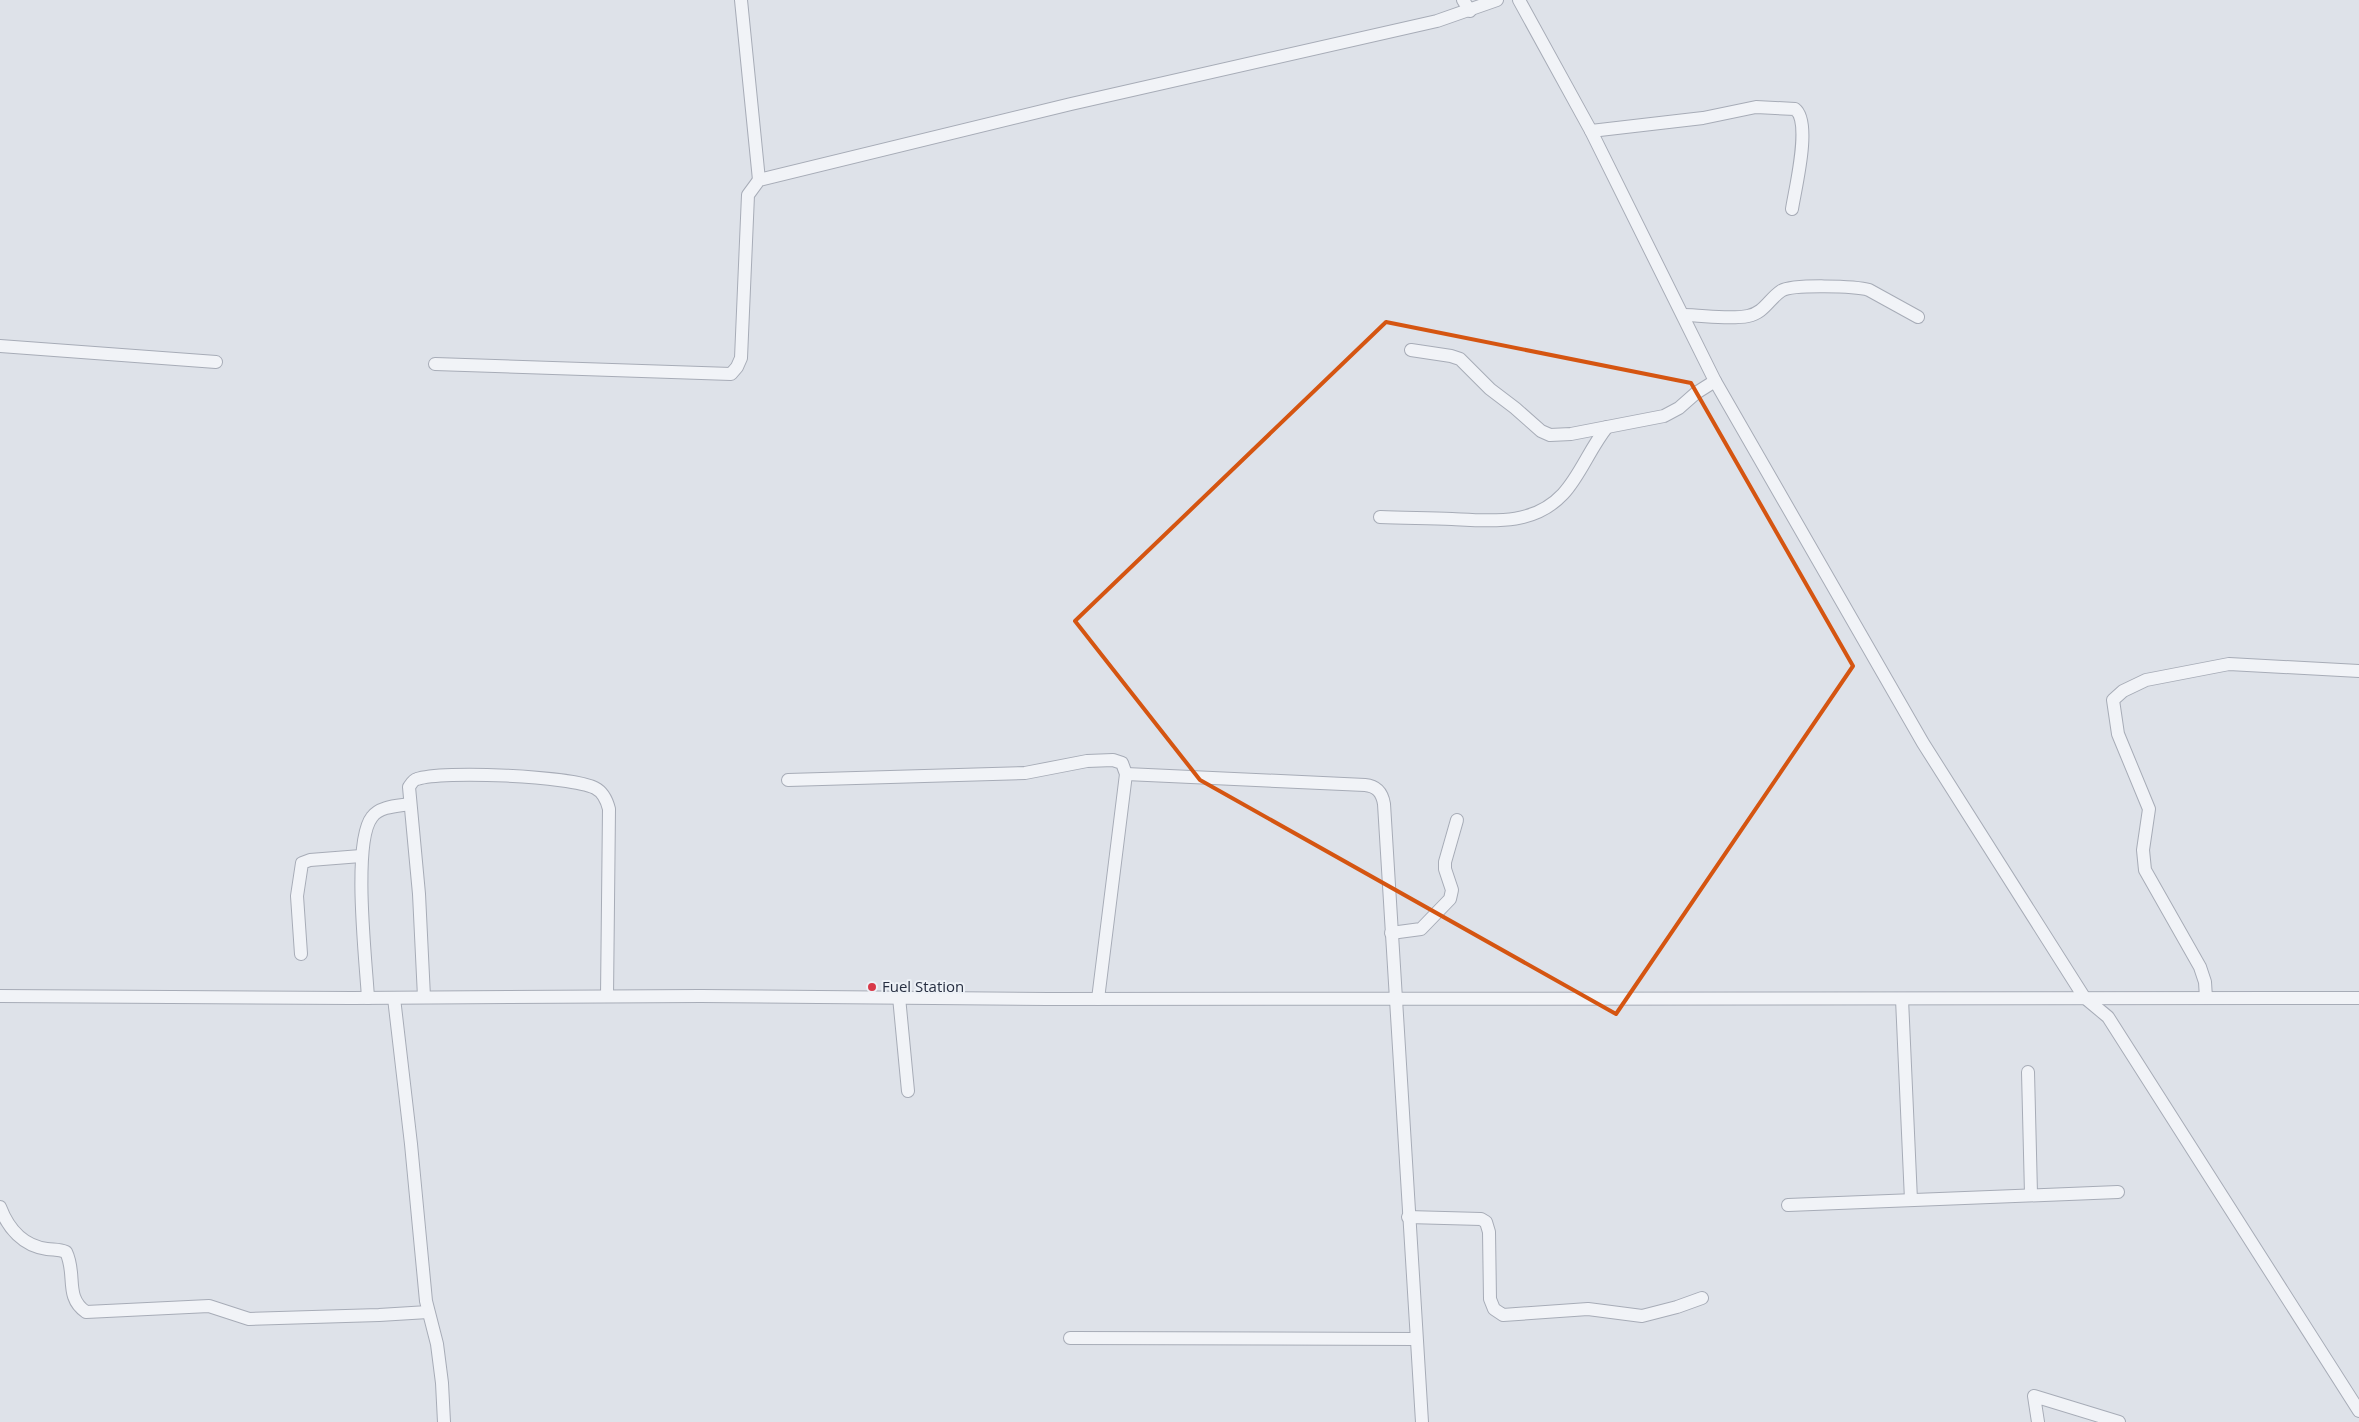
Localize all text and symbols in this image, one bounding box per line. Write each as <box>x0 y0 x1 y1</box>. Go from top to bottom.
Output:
place label: Fuel Station <box>882 976 964 996</box>
marker: Fuel Station <box>866 981 878 993</box>

